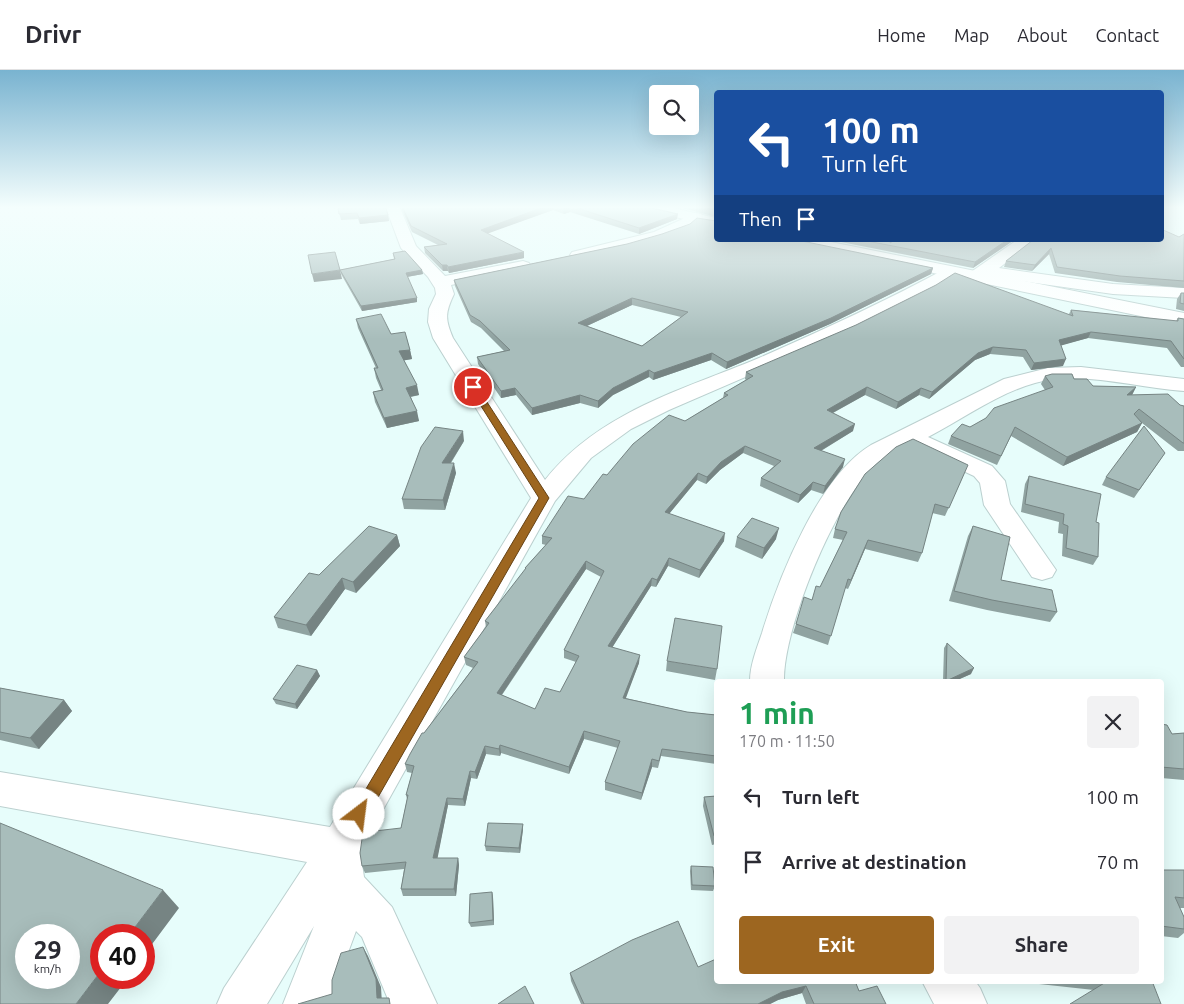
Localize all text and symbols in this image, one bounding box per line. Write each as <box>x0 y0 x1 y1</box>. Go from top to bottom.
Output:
text: Drivr <box>25 21 81 48</box>
text: Home <box>877 25 926 45</box>
text: Map <box>954 25 989 45</box>
text: About <box>1017 25 1067 45</box>
text: Contact <box>1095 25 1159 45</box>
map controls <box>649 85 699 135</box>
button: search <box>649 85 699 135</box>
icon: left <box>739 110 804 175</box>
text: 100 m <box>822 110 920 150</box>
text: Turn left <box>822 151 907 176</box>
icon: arrive <box>792 205 820 233</box>
text: Then <box>739 208 782 230</box>
pin <box>452 366 494 408</box>
icon: arrive <box>459 373 487 401</box>
text: 1 min <box>739 696 815 730</box>
button: close <box>1087 696 1139 748</box>
text: 170 m · 11:50 <box>739 732 835 750</box>
icon: left <box>739 783 767 811</box>
text: Turn left <box>782 786 860 808</box>
text: 100 m <box>1086 786 1139 808</box>
position arrow <box>332 787 384 839</box>
icon: arrive <box>739 848 767 876</box>
text: Arrive at destination <box>782 851 967 873</box>
text: 70 m <box>1097 851 1139 873</box>
button: Exit <box>739 916 934 974</box>
button: Share <box>944 916 1139 974</box>
speed limit sign: 40 <box>90 924 155 989</box>
text: 29 <box>33 936 62 964</box>
text: km/h <box>34 962 61 975</box>

